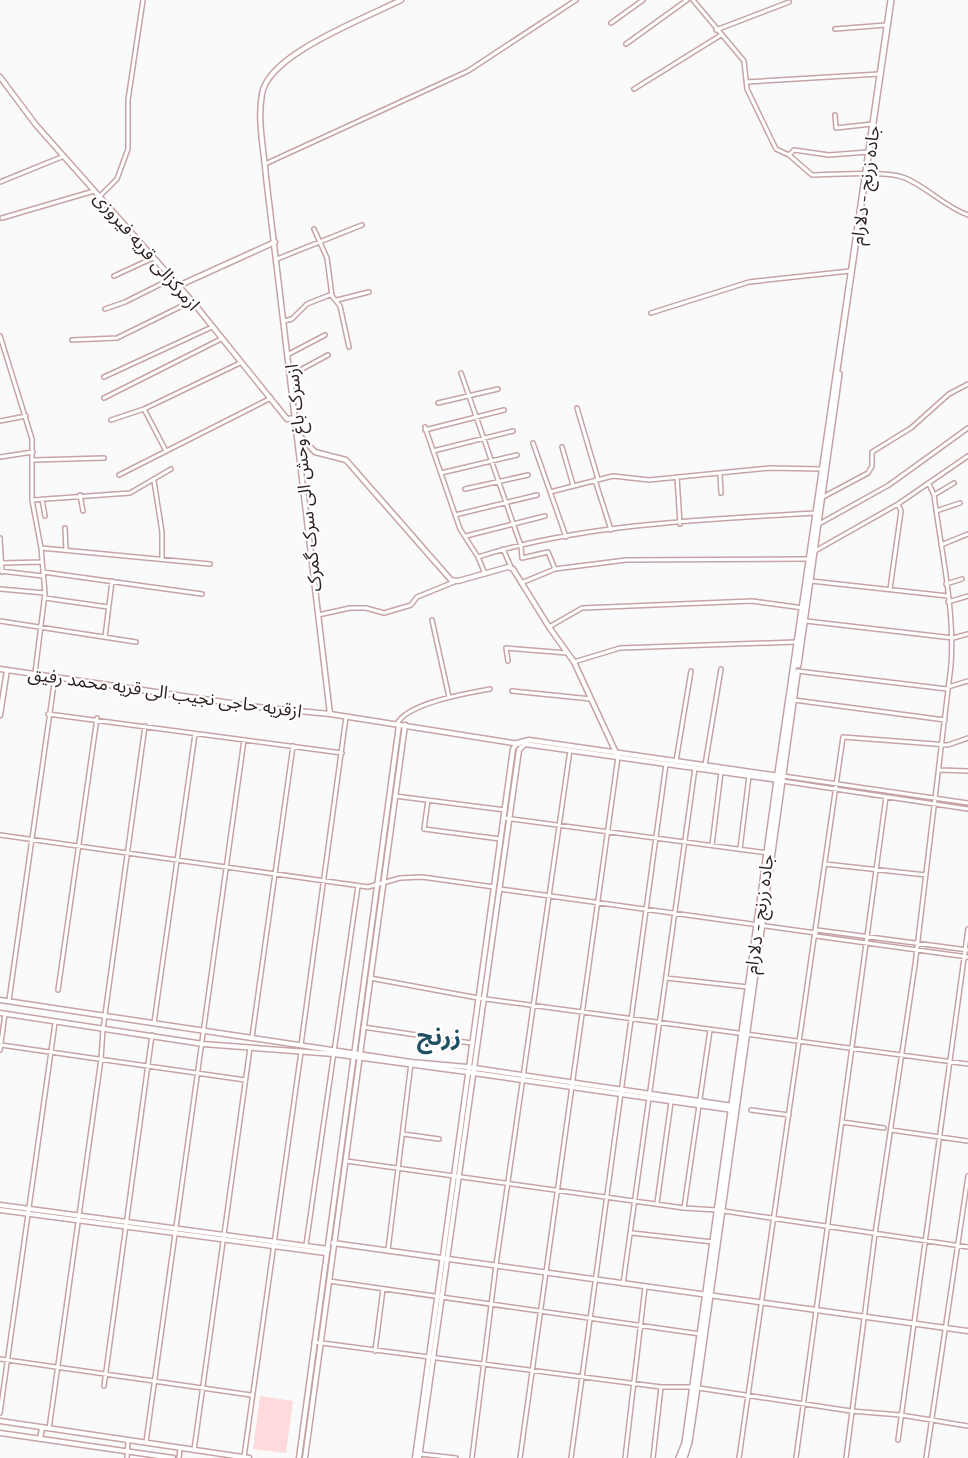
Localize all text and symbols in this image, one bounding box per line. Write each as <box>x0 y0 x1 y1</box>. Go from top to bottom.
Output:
street label: جاده زرنج - دلارام <box>846 124 888 247</box>
street label: ازمرکزالی قریه فیروزی <box>89 187 204 315</box>
street label: ازسرک باغ وحش الی سرک گمرک <box>281 363 329 593</box>
street label: ازقریه حاجی نجیب الی قریه محمد رفیق <box>27 662 303 723</box>
street label: جاده زرنج - دلارام <box>740 853 782 976</box>
district label: زرنج <box>417 1022 461 1055</box>

